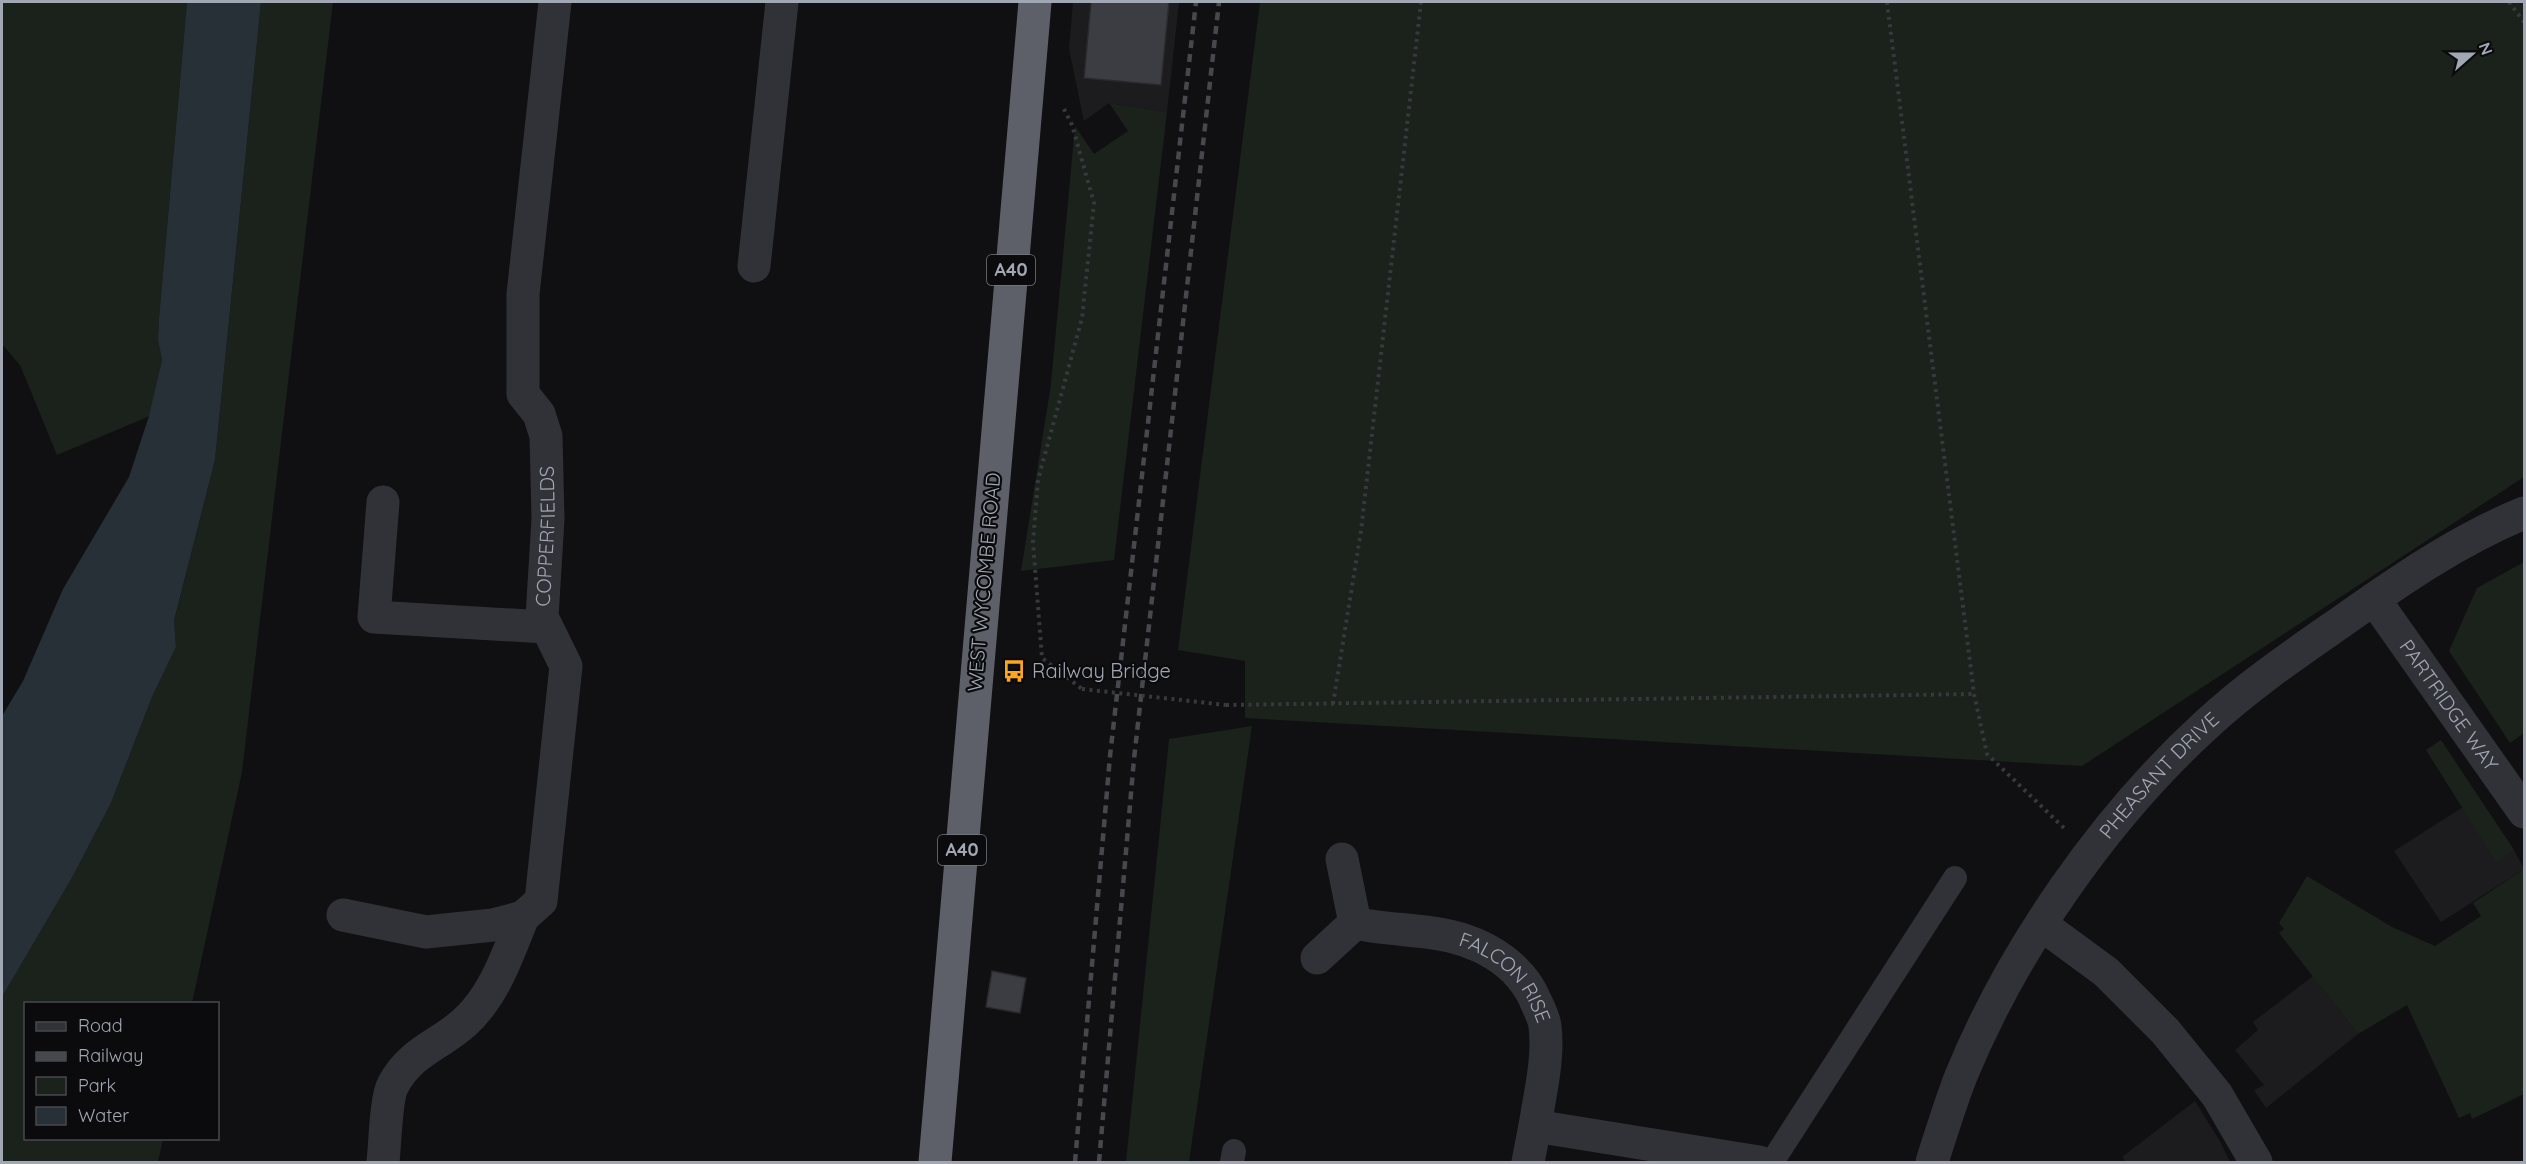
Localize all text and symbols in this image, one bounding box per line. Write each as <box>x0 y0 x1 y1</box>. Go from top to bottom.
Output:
north arrow <box>2442 24 2502 84</box>
text: N <box>2475 40 2497 58</box>
road number: A40 <box>987 255 1035 285</box>
street label: COPPERFIELDS <box>530 466 560 607</box>
street label: WEST WYCOMBE ROAD <box>961 471 1006 693</box>
street label: PARTRIDGE WAY <box>2394 634 2504 776</box>
bus stop icon: Railway Bridge <box>1001 658 1027 684</box>
place label: Railway Bridge <box>1032 658 1171 683</box>
street label: PHEASANT DRIVE <box>2093 706 2224 843</box>
road number: A40 <box>938 835 986 865</box>
street label: FALCON RISE <box>1456 926 1557 1026</box>
legend <box>24 1002 219 1140</box>
text: Road <box>78 1014 123 1037</box>
text: Railway <box>78 1044 144 1067</box>
text: Park <box>78 1074 116 1097</box>
text: Water <box>78 1104 129 1127</box>

